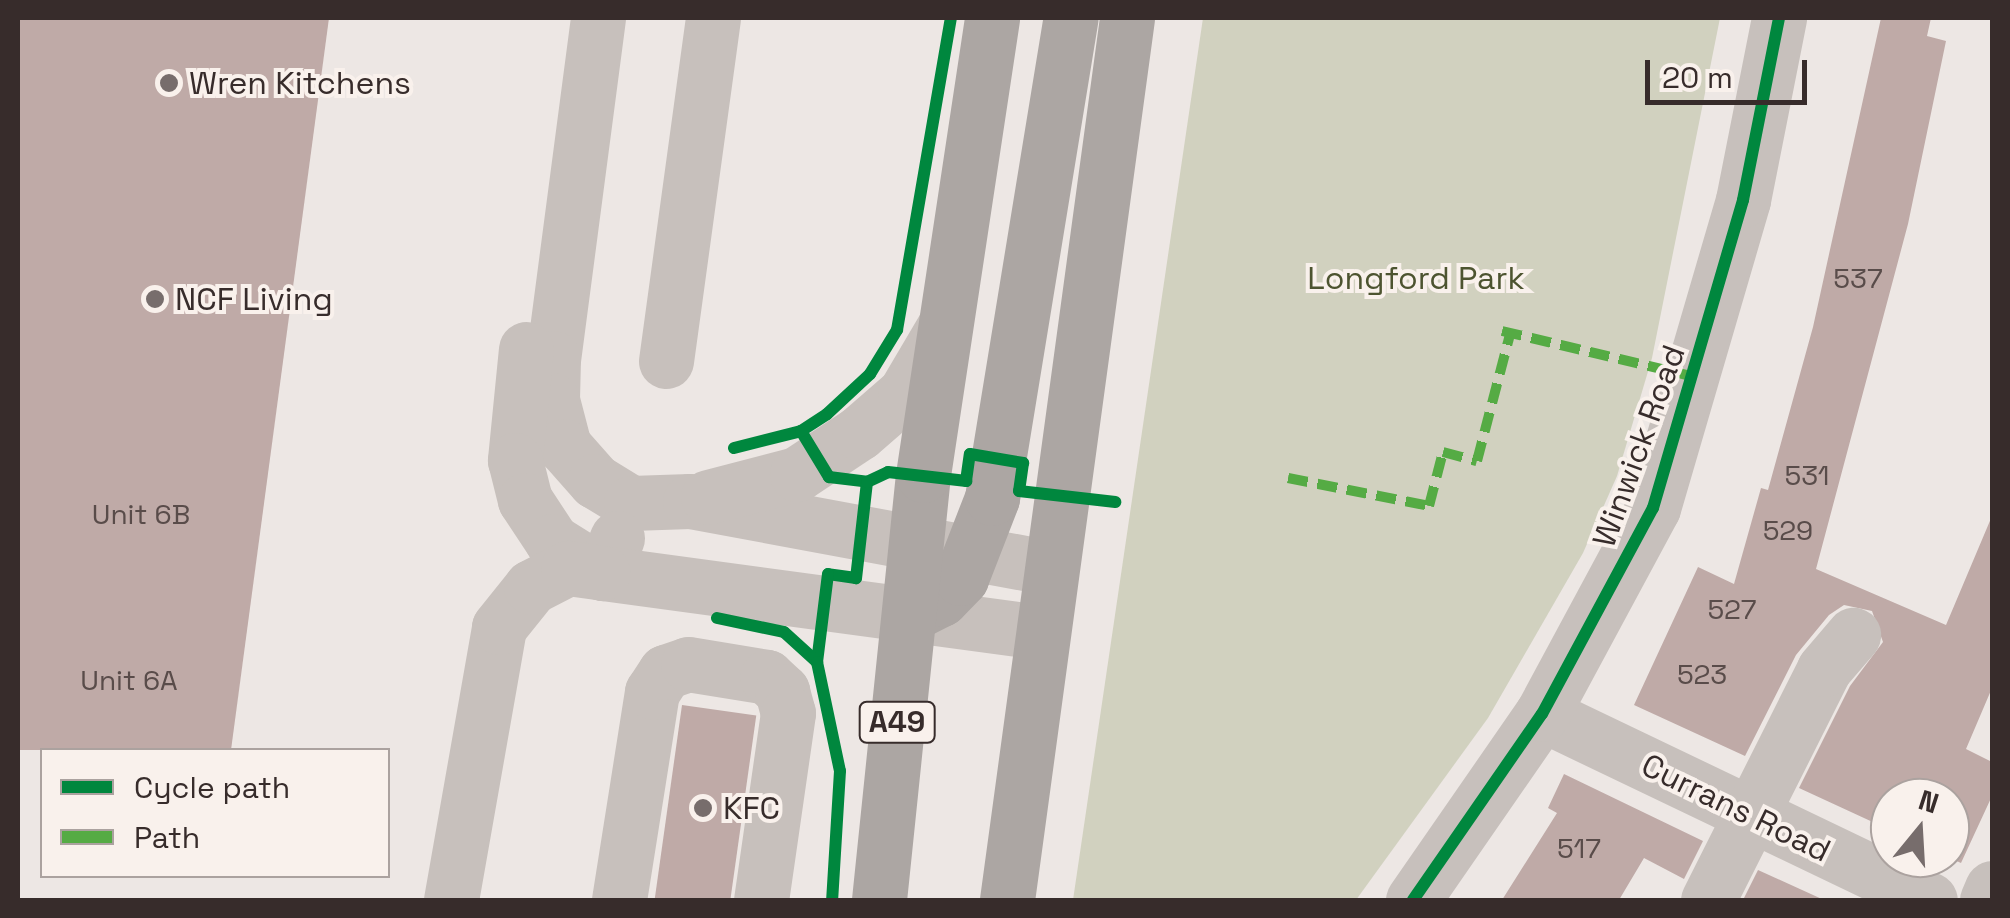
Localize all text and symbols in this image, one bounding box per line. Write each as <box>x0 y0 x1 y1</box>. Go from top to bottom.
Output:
scale bar <box>1650 40 1812 102</box>
text: 20 m <box>1662 58 1733 97</box>
place label: Wren Kitchens <box>189 64 411 102</box>
marker: Wren Kitchens <box>158 72 180 94</box>
park label: Longford Park <box>1307 259 1525 297</box>
house number: 537 <box>1833 261 1883 295</box>
place label: NCF Living <box>175 280 333 318</box>
marker: NCF Living <box>144 288 166 310</box>
street label: Winwick Road <box>1585 340 1693 552</box>
house number: 531 <box>1785 458 1829 492</box>
house number: Unit 6B <box>92 497 190 531</box>
house number: 529 <box>1763 513 1813 547</box>
house number: 527 <box>1707 592 1757 626</box>
house number: 523 <box>1677 657 1727 691</box>
house number: Unit 6A <box>80 663 178 697</box>
road number: A49 <box>857 697 937 747</box>
street label: Currans Road <box>1635 746 1837 870</box>
legend <box>40 748 390 878</box>
text: Cycle path <box>134 768 290 807</box>
north arrow <box>1870 778 1970 878</box>
text: N <box>1914 781 1943 821</box>
place label: KFC <box>723 789 780 827</box>
marker: KFC <box>692 797 714 819</box>
text: Path <box>134 818 200 857</box>
house number: 517 <box>1557 831 1601 865</box>

